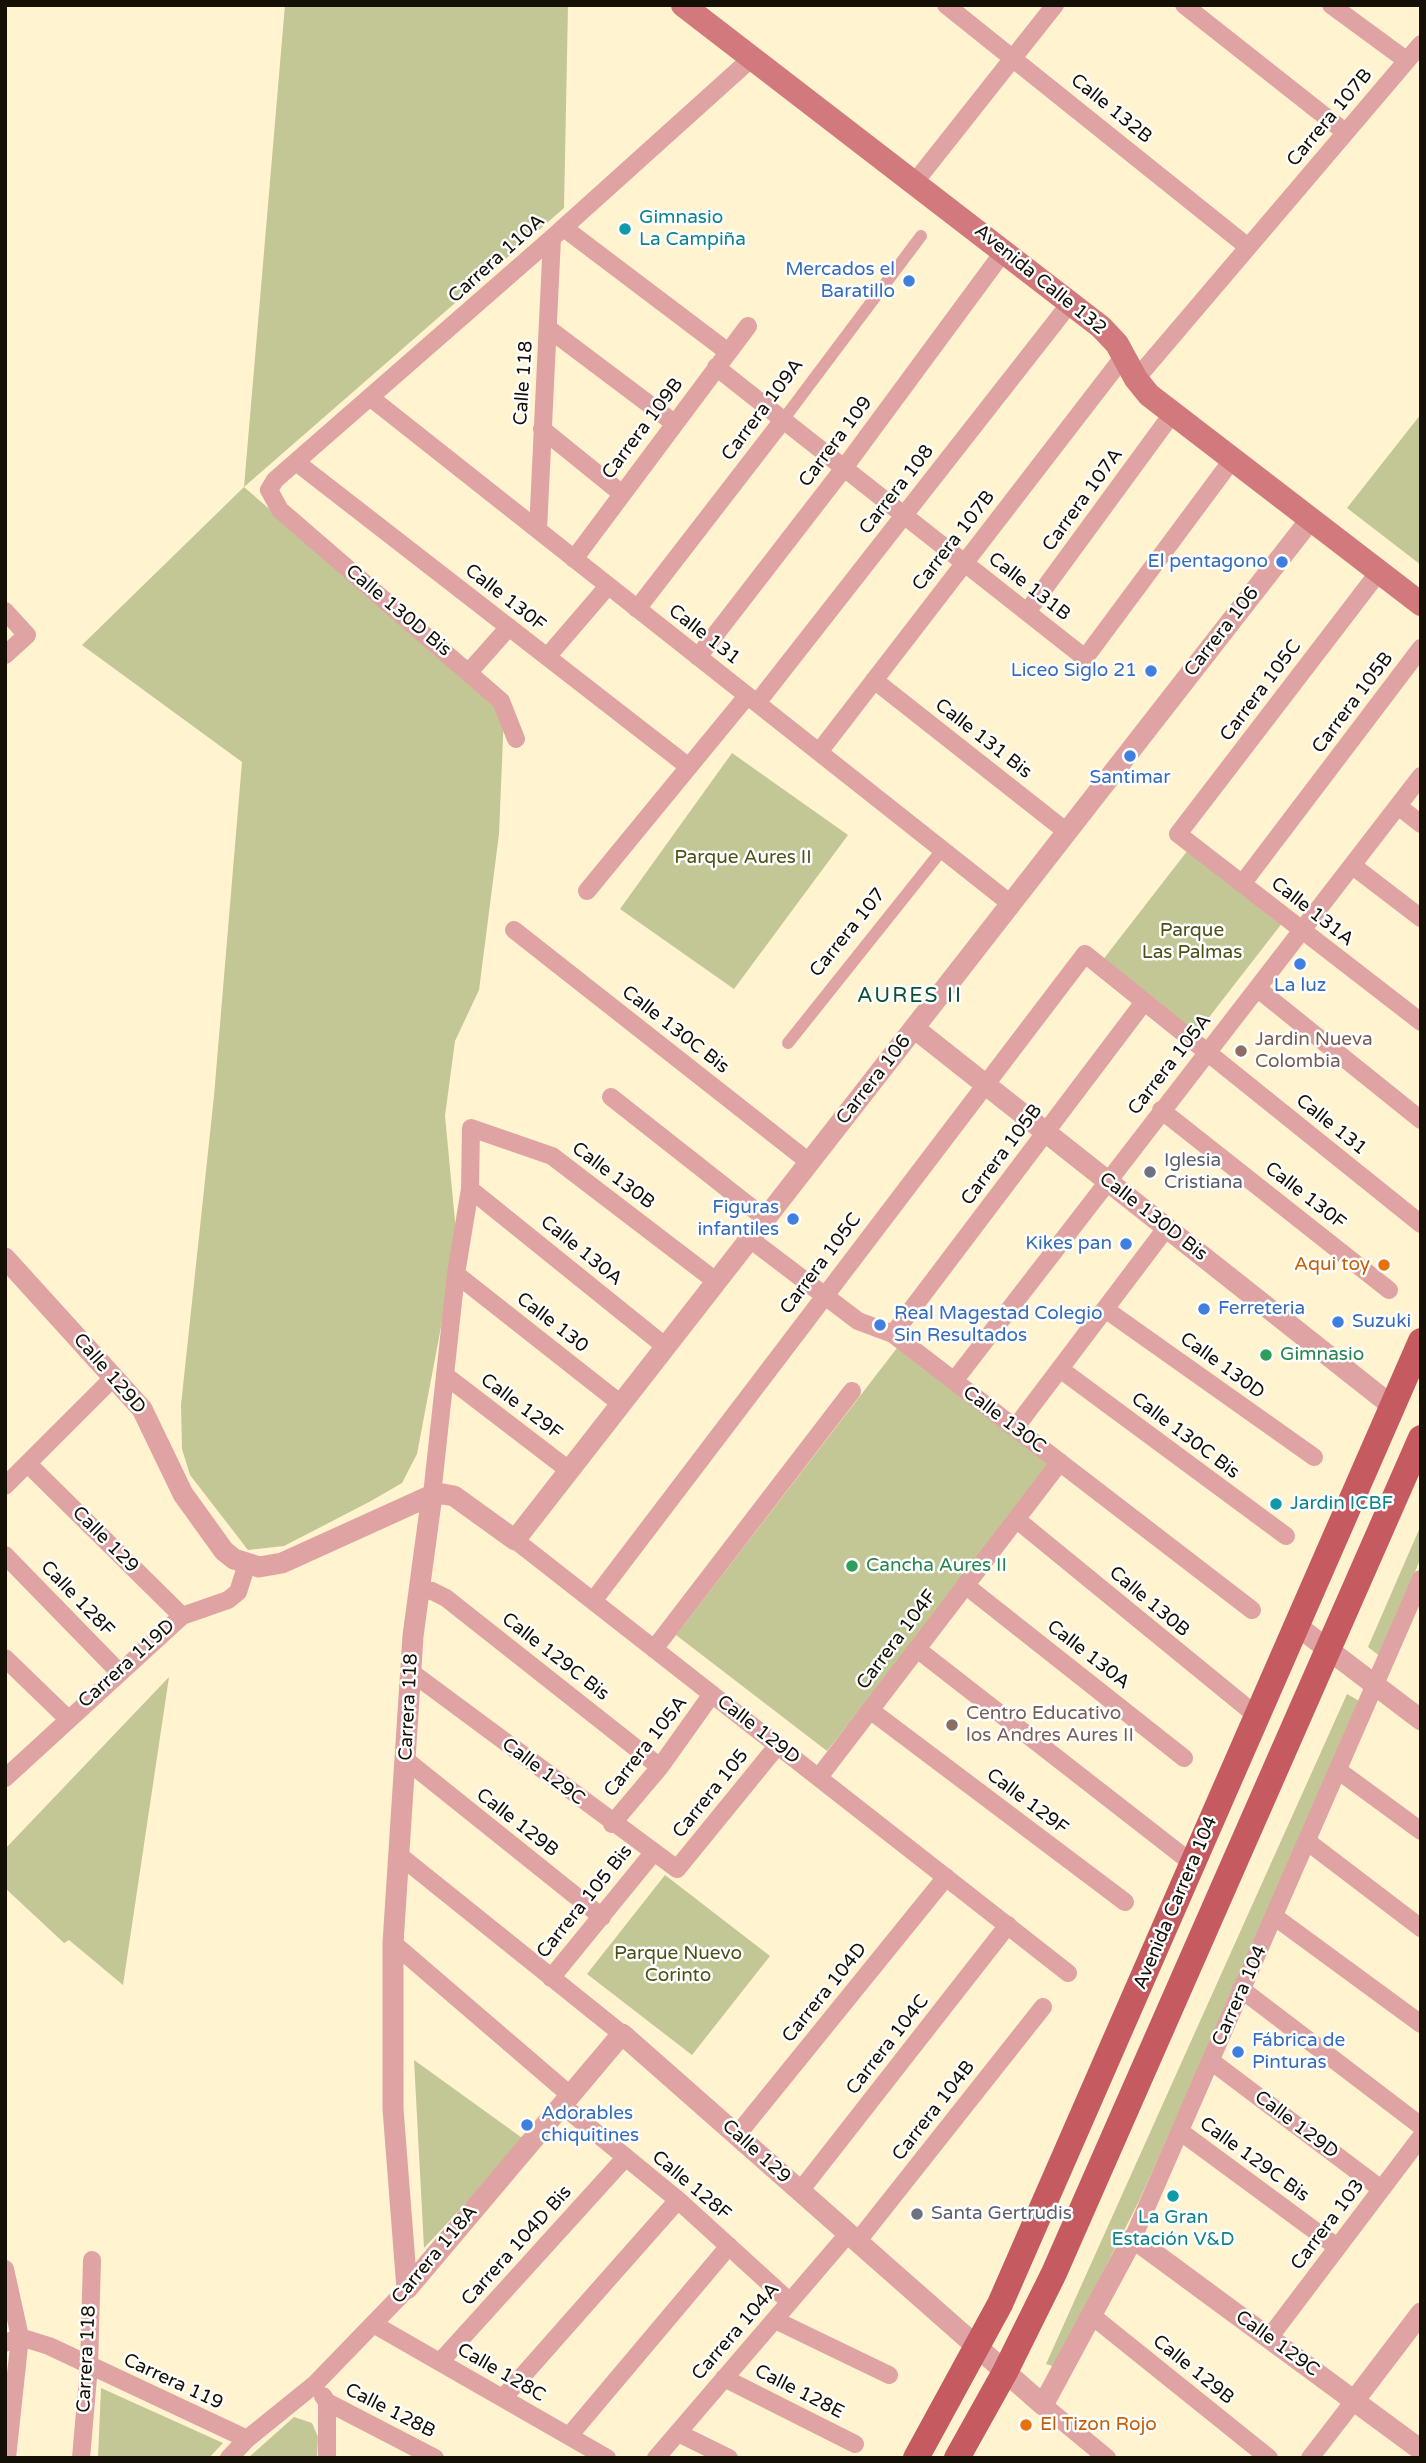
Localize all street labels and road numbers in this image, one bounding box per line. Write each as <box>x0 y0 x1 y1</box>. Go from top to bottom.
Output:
street label: Carrera 107B <box>1282 64 1378 172</box>
street label: Calle 132B <box>1066 69 1156 149</box>
street label: Carrera 110A <box>444 210 550 308</box>
street label: Avenida Calle 132 <box>970 220 1110 340</box>
street label: Calle 118 <box>510 340 538 426</box>
street label: Carrera 109A <box>717 355 809 465</box>
street label: Carrera 109B <box>598 374 688 484</box>
street label: Carrera 109 <box>795 392 877 492</box>
street label: Carrera 108 <box>855 441 939 539</box>
street label: Carrera 107A <box>1038 444 1128 556</box>
street label: Carrera 107B <box>908 486 1000 596</box>
street label: Calle 131B <box>983 548 1075 626</box>
street label: Calle 130F <box>460 559 550 637</box>
street label: Calle 130D Bis <box>341 560 455 662</box>
street label: Carrera 106 <box>1180 583 1264 681</box>
street label: Calle 131 <box>664 600 744 670</box>
street label: Carrera 105C <box>1216 636 1306 746</box>
street label: Carrera 105B <box>1308 648 1398 758</box>
street label: Calle 131 Bis <box>930 694 1036 784</box>
street label: Calle 131A <box>1266 873 1358 951</box>
street label: Carrera 107 <box>805 884 891 982</box>
street label: Calle 130C Bis <box>617 981 733 1079</box>
street label: Carrera 105A <box>1124 1010 1216 1120</box>
street label: Carrera 106 <box>832 1031 916 1129</box>
street label: Calle 131 <box>1291 1089 1371 1161</box>
street label: Carrera 105B <box>957 1100 1047 1210</box>
street label: Calle 130B <box>567 1137 659 1215</box>
street label: Calle 130F <box>1260 1157 1350 1235</box>
street label: Calle 130D Bis <box>1094 1168 1212 1266</box>
street label: Carrera 105C <box>776 1209 866 1319</box>
street label: Calle 130A <box>535 1211 627 1291</box>
street label: Calle 130 <box>512 1288 592 1358</box>
street label: Calle 130D <box>1175 1328 1269 1404</box>
street label: Calle 129D <box>68 1329 150 1419</box>
street label: Calle 129F <box>476 1369 566 1445</box>
street label: Calle 130C <box>958 1381 1050 1459</box>
street label: Calle 130C Bis <box>1126 1388 1244 1484</box>
street label: Calle 129 <box>67 1502 143 1578</box>
street label: Calle 128F <box>35 1556 119 1642</box>
street label: Calle 130B <box>1104 1562 1194 1642</box>
street label: Carrera 104F <box>852 1586 942 1694</box>
street label: Calle 129C Bis <box>497 1608 613 1706</box>
street label: Carrera 119D <box>74 1615 180 1713</box>
street label: Calle 130A <box>1042 1616 1134 1694</box>
street label: Carrera 118 <box>395 1653 423 1761</box>
street label: Calle 129D <box>712 1691 804 1769</box>
street label: Carrera 105A <box>600 1692 692 1802</box>
street label: Calle 129C <box>497 1733 589 1811</box>
street label: Carrera 105 <box>668 1745 754 1843</box>
street label: Calle 129F <box>982 1764 1072 1840</box>
street label: Calle 129B <box>471 1784 563 1862</box>
street label: Avenida Carrera 104 <box>1129 1813 1223 1993</box>
street label: Carrera 105 Bis <box>532 1841 638 1963</box>
street label: Carrera 104D <box>778 1938 872 2048</box>
street label: Carrera 104 <box>1208 1942 1272 2050</box>
street label: Carrera 104C <box>842 1990 934 2100</box>
street label: Carrera 104B <box>888 2056 980 2166</box>
street label: Calle 129D <box>1250 2086 1342 2164</box>
street label: Calle 129C Bis <box>1195 2113 1313 2207</box>
street label: Calle 129 <box>717 2115 795 2189</box>
street label: Calle 128F <box>647 2146 735 2226</box>
street label: Carrera 103 <box>1287 2175 1369 2275</box>
street label: Carrera 104D Bis <box>457 2181 577 2311</box>
street label: Carrera 118A <box>387 2201 483 2309</box>
street label: Carrera 104A <box>687 2279 785 2385</box>
street label: Carrera 118 <box>73 2305 101 2413</box>
street label: Calle 129C <box>1231 2306 1323 2382</box>
street label: Calle 129B <box>1148 2330 1238 2410</box>
street label: Calle 128C <box>453 2339 549 2407</box>
street label: Carrera 119 <box>119 2349 227 2415</box>
street label: Calle 128E <box>751 2360 847 2424</box>
street label: Calle 128B <box>341 2379 439 2443</box>

